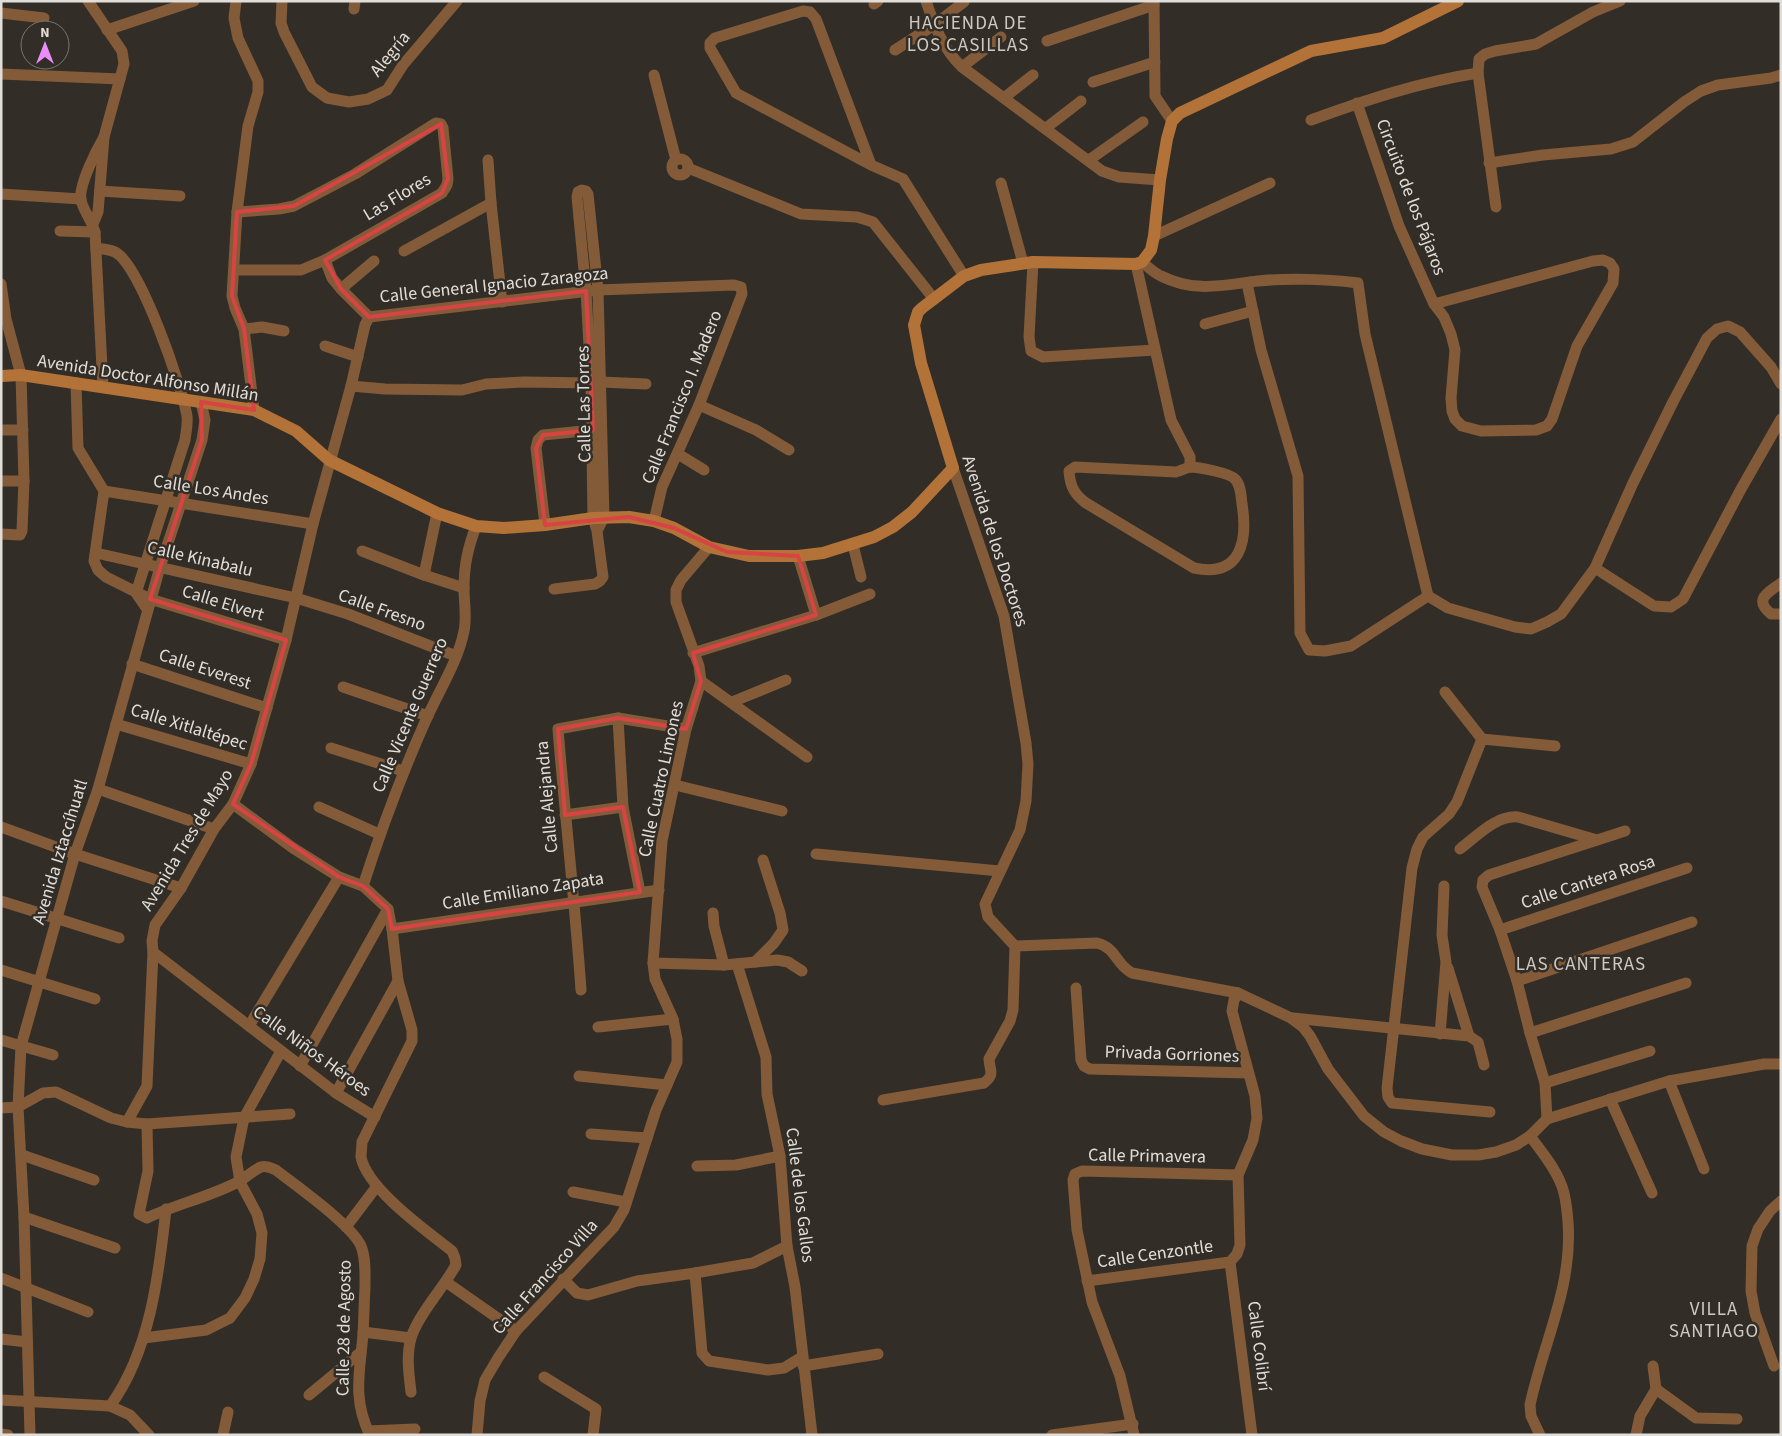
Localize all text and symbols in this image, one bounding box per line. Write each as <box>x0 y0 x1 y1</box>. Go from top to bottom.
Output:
district label: HACIENDA DE LOS CASILLAS <box>907 10 1029 59</box>
north arrow <box>20 20 70 70</box>
text: N <box>40 23 50 43</box>
street label: Alegría <box>364 26 416 82</box>
street label: Circuito de los Pájaros <box>1370 115 1452 279</box>
street label: Las Flores <box>359 167 435 227</box>
street label: Calle General Ignacio Zaragoza <box>378 261 610 309</box>
street label: Calle Francisco I. Madero <box>636 306 728 488</box>
street label: Calle Las Torres <box>570 345 598 463</box>
street label: Avenida Doctor Alfonso Millán <box>36 348 260 408</box>
street label: Avenida de los Doctores <box>955 452 1035 630</box>
street label: Calle Los Andes <box>151 469 271 511</box>
street label: Calle Kinabalu <box>145 535 255 583</box>
street label: Calle Elvert <box>179 579 267 627</box>
street label: Calle Fresno <box>335 583 429 637</box>
street label: Calle Vicente Guerrero <box>366 633 454 797</box>
street label: Calle Everest <box>156 642 254 696</box>
street label: Calle Xitlaltépec <box>128 697 250 757</box>
street label: Calle Cuatro Limones <box>632 698 690 860</box>
street label: Calle Alejandra <box>530 740 564 854</box>
street label: Avenida Tres de Mayo <box>135 764 239 916</box>
street label: Avenida Iztaccíhuatl <box>26 776 94 928</box>
street label: Calle Cantera Rosa <box>1518 848 1658 916</box>
street label: Calle Emiliano Zapata <box>441 866 605 916</box>
district label: LAS CANTERAS <box>1516 951 1646 978</box>
street label: Calle Niños Héroes <box>248 1000 376 1102</box>
street label: Privada Gorriones <box>1104 1039 1240 1069</box>
street label: Calle de los Gallos <box>779 1126 821 1264</box>
street label: Calle Primavera <box>1088 1142 1206 1170</box>
street label: Calle Francisco Villa <box>486 1214 604 1340</box>
street label: Calle Cenzontle <box>1095 1233 1215 1275</box>
street label: Calle 28 de Agosto <box>330 1260 358 1396</box>
district label: VILLA SANTIAGO <box>1669 1296 1759 1345</box>
street label: Calle Colibrí <box>1241 1299 1277 1393</box>

